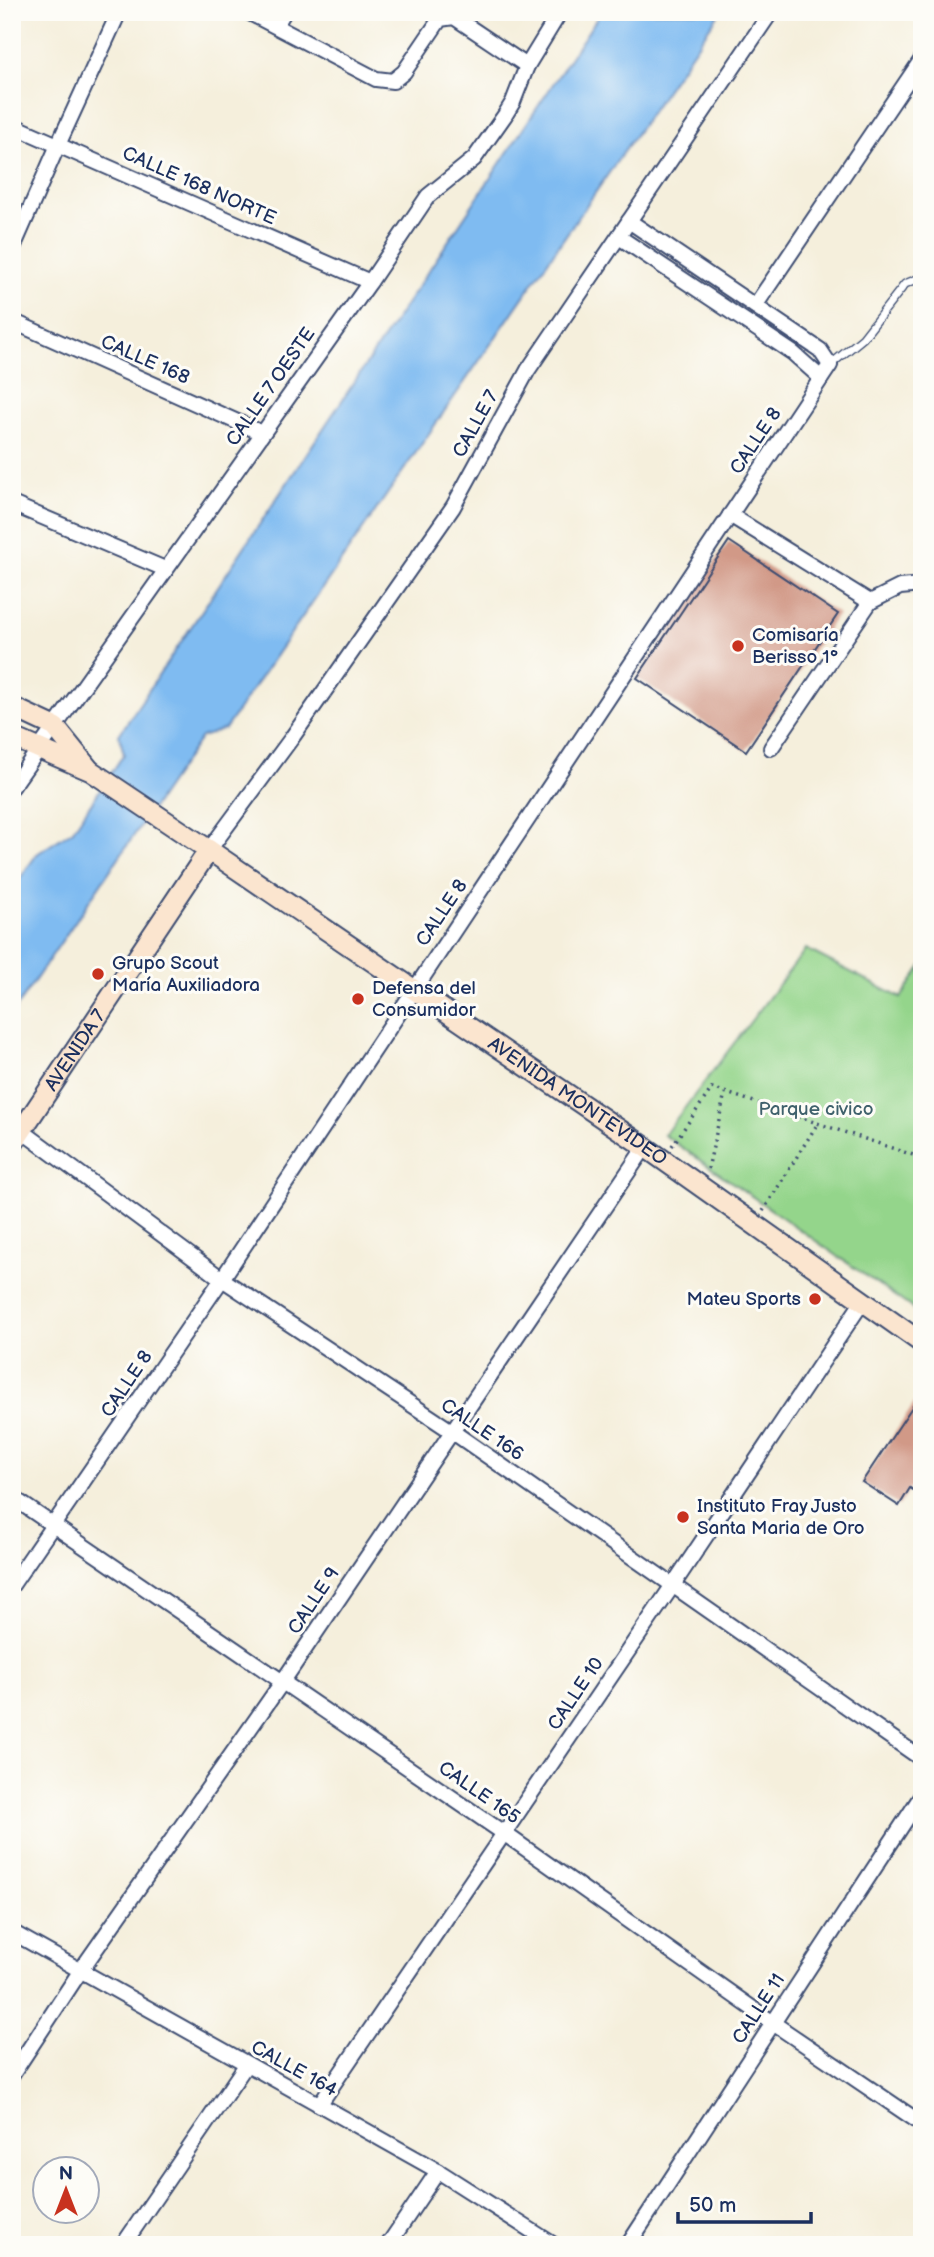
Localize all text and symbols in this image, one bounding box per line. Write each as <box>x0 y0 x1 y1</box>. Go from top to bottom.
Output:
street label: CALLE 168 NORTE <box>118 142 280 230</box>
street label: CALLE 7 OESTE <box>222 323 320 451</box>
street label: CALLE 168 <box>97 330 193 390</box>
street label: CALLE 7 <box>448 386 504 462</box>
street label: CALLE 8 <box>725 403 787 479</box>
place label: Comisaría Berisso 1° <box>752 624 839 669</box>
marker: Comisaría Berisso 1° <box>730 638 746 654</box>
street label: CALLE 8 <box>411 875 473 951</box>
place label: Grupo Scout María Auxiliadora <box>112 952 260 997</box>
marker: Grupo Scout María Auxiliadora <box>90 966 106 982</box>
place label: Defensa del Consumidor <box>372 977 477 1022</box>
marker: Defensa del Consumidor <box>350 991 366 1007</box>
street label: AVENIDA 7 <box>40 1004 111 1095</box>
street label: AVENIDA MONTEVIDEO <box>484 1032 672 1170</box>
park label: Parque civico <box>759 1098 873 1121</box>
place label: Mateu Sports <box>687 1288 801 1311</box>
marker: Mateu Sports <box>807 1291 823 1307</box>
street label: CALLE 8 <box>96 1346 158 1422</box>
street label: CALLE 166 <box>436 1394 528 1466</box>
place label: Instituto Fray Justo Santa Maria de Oro <box>697 1495 865 1540</box>
marker: Instituto Fray Justo Santa Maria de Oro <box>675 1509 691 1525</box>
street label: CALLE 9 <box>283 1563 345 1639</box>
street label: CALLE 10 <box>543 1653 609 1735</box>
street label: CALLE 165 <box>434 1756 524 1830</box>
street label: CALLE 11 <box>728 1969 790 2049</box>
street label: CALLE 164 <box>247 2036 342 2102</box>
north arrow <box>32 2156 102 2226</box>
text: N <box>59 2163 73 2186</box>
scale bar <box>678 2180 811 2224</box>
text: 50 m <box>689 2193 736 2218</box>

